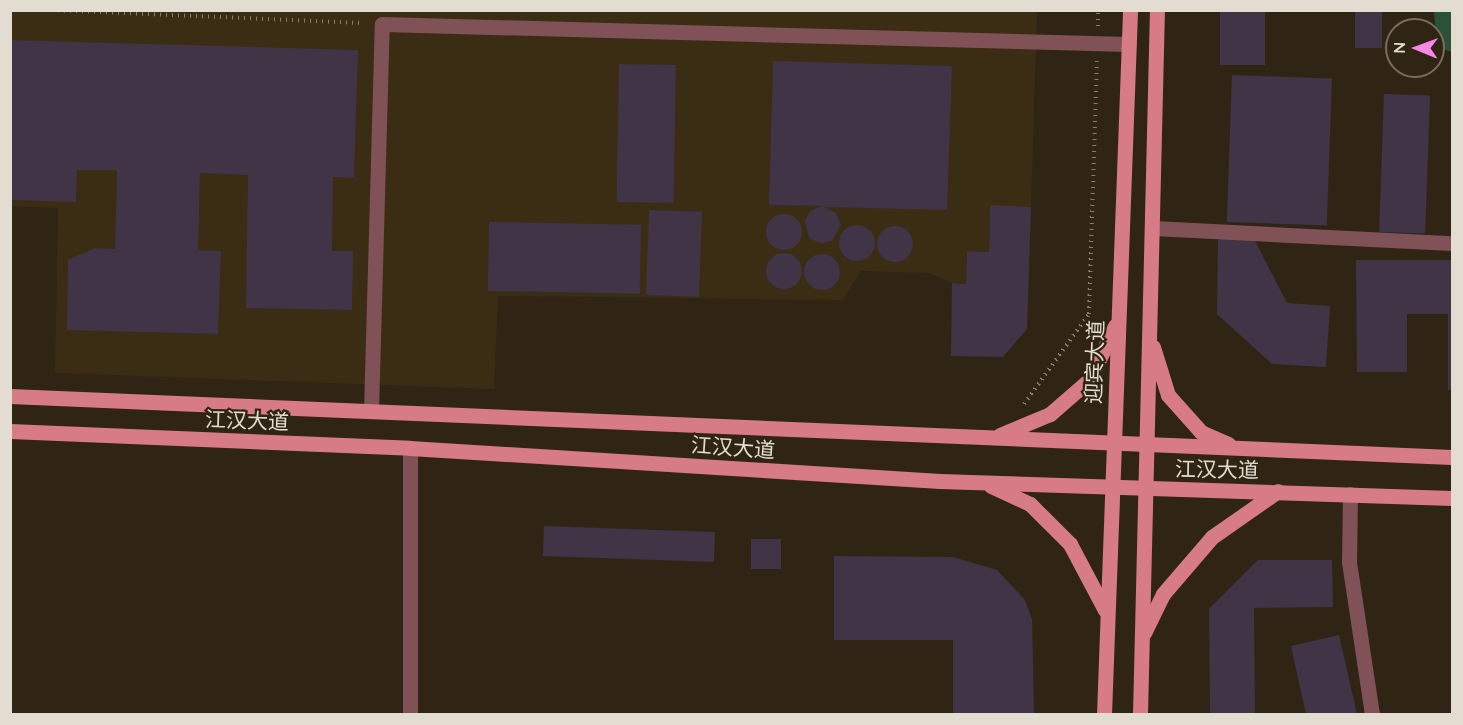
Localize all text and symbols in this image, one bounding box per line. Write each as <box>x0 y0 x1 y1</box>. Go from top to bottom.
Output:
north arrow <box>1385 18 1445 78</box>
text: N <box>1389 42 1409 54</box>
street label: 迎宾大道 <box>1080 320 1108 404</box>
street label: 江汉大道 <box>205 406 289 434</box>
street label: 江汉大道 <box>690 432 776 462</box>
street label: 江汉大道 <box>1175 456 1259 482</box>

